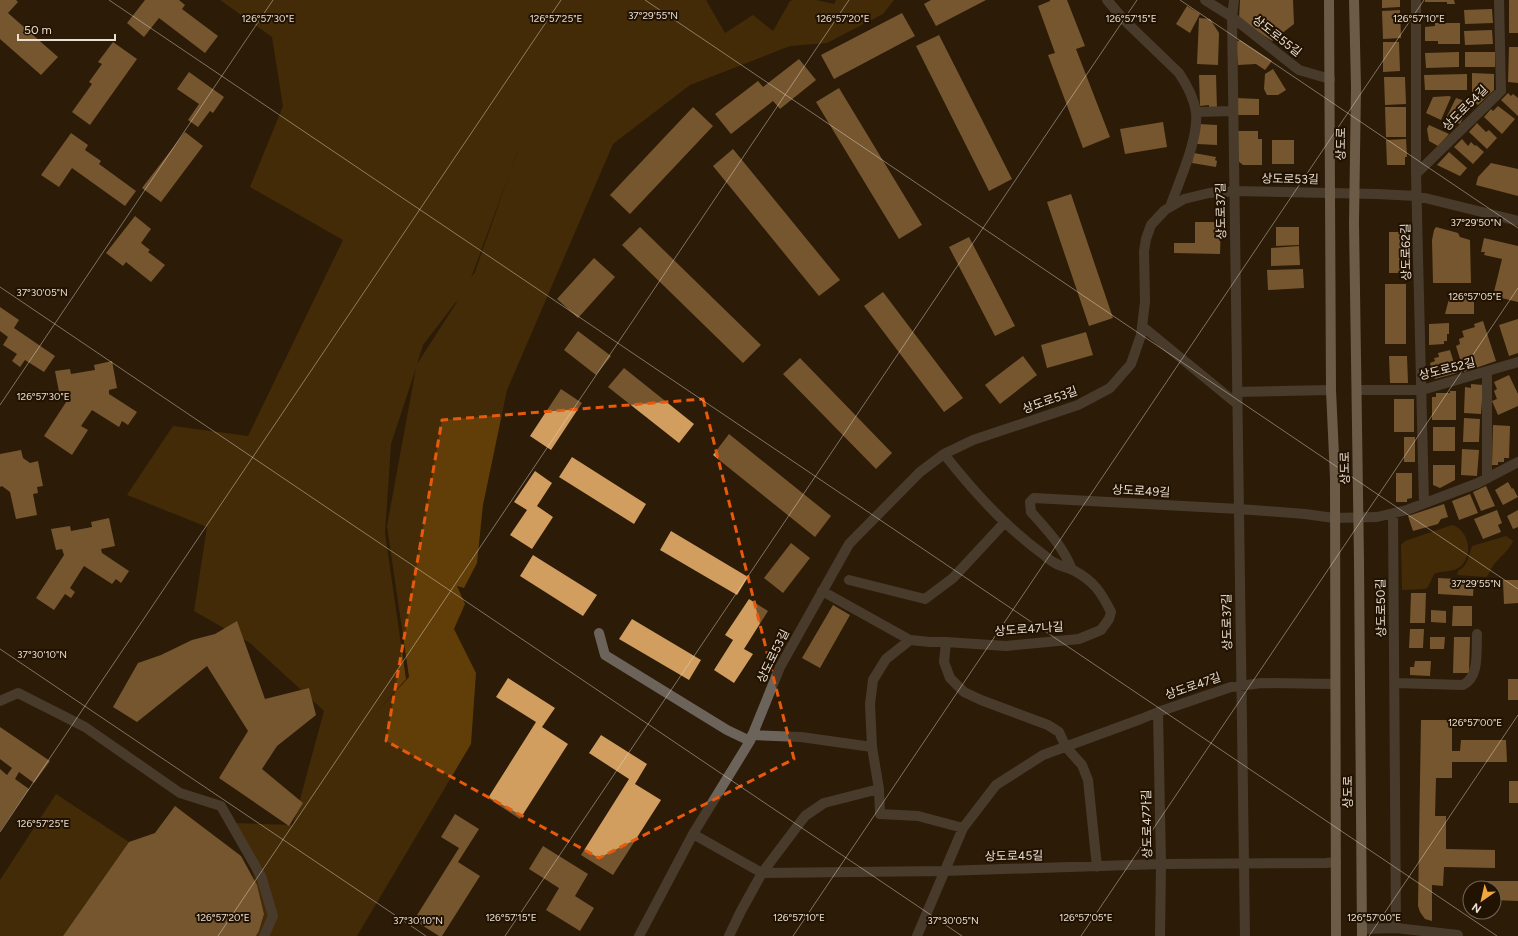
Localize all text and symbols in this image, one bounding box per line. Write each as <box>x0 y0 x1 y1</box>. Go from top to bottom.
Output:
text: 37°29'55"N <box>628 9 678 22</box>
text: 126°57'30"E <box>241 12 295 25</box>
text: 126°57'25"E <box>530 12 582 25</box>
text: 126°57'20"E <box>816 12 870 25</box>
text: 126°57'15"E <box>1105 12 1157 25</box>
text: 126°57'10"E <box>1393 12 1445 25</box>
street label: 상도로55길 <box>1250 13 1304 59</box>
scale bar <box>18 16 115 42</box>
text: 50 m <box>24 23 52 37</box>
street label: 상도로54길 <box>1439 82 1491 134</box>
street label: 상도로 <box>1334 127 1348 161</box>
street label: 상도로53길 <box>1261 171 1319 187</box>
street label: 상도로37길 <box>1214 182 1228 240</box>
text: 37°29'50"N <box>1451 216 1501 229</box>
street label: 상도로62길 <box>1398 223 1414 281</box>
text: 37°30'05"N <box>16 286 68 299</box>
text: 126°57'05"E <box>1448 290 1502 303</box>
street label: 상도로52길 <box>1417 355 1477 383</box>
street label: 상도로53길 <box>1021 384 1079 416</box>
text: 126°57'30"E <box>16 390 70 403</box>
street label: 상도로 <box>1338 451 1352 485</box>
street label: 상도로49길 <box>1111 482 1171 500</box>
text: 37°29'55"N <box>1451 577 1501 590</box>
street label: 상도로50길 <box>1373 578 1389 638</box>
street label: 상도로37길 <box>1220 593 1234 651</box>
street label: 상도로47나길 <box>994 620 1064 638</box>
street label: 상도로53길 <box>754 627 792 685</box>
text: 37°30'10"N <box>17 648 67 661</box>
street label: 상도로47길 <box>1163 670 1223 702</box>
text: 126°57'00"E <box>1448 716 1502 729</box>
street label: 상도로 <box>1341 775 1355 809</box>
street label: 상도로47가길 <box>1139 789 1155 859</box>
text: 126°57'25"E <box>17 817 69 830</box>
street label: 상도로45길 <box>985 848 1043 864</box>
north arrow <box>1462 880 1502 920</box>
text: N <box>1470 900 1484 916</box>
text: 126°57'20"E <box>196 911 250 924</box>
text: 126°57'15"E <box>485 911 537 924</box>
text: 126°57'10"E <box>773 911 825 924</box>
text: 126°57'05"E <box>1059 911 1113 924</box>
text: 126°57'00"E <box>1347 911 1401 924</box>
text: 37°30'10"N <box>393 914 443 927</box>
text: 37°30'05"N <box>927 914 979 927</box>

